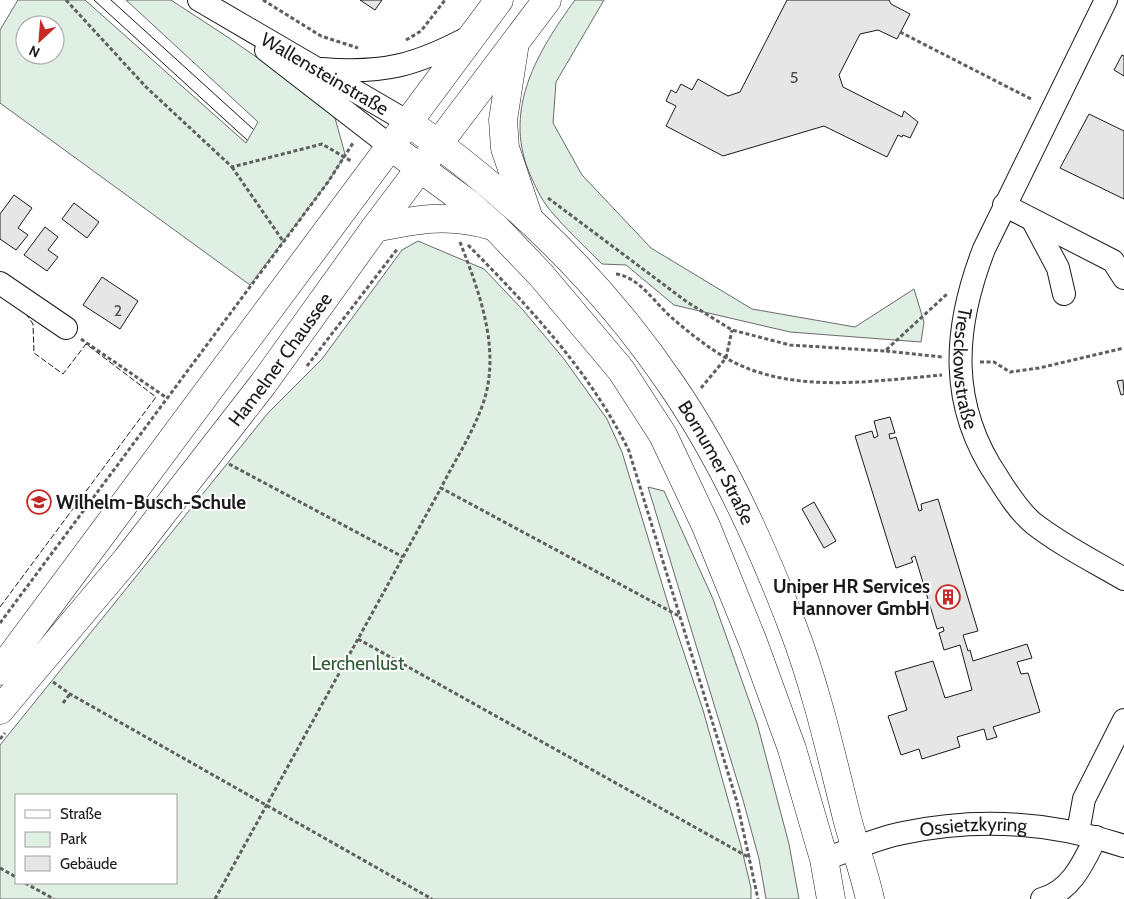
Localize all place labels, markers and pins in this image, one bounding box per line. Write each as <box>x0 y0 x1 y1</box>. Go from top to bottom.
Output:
school or university icon: Wilhelm-Busch-Schule <box>26 489 52 515</box>
place label: Wilhelm-Busch-Schule <box>56 491 246 514</box>
place label: Uniper HR Services Hannover GmbH <box>773 575 930 620</box>
building icon: Uniper HR Services Hannover GmbH <box>935 584 961 610</box>

